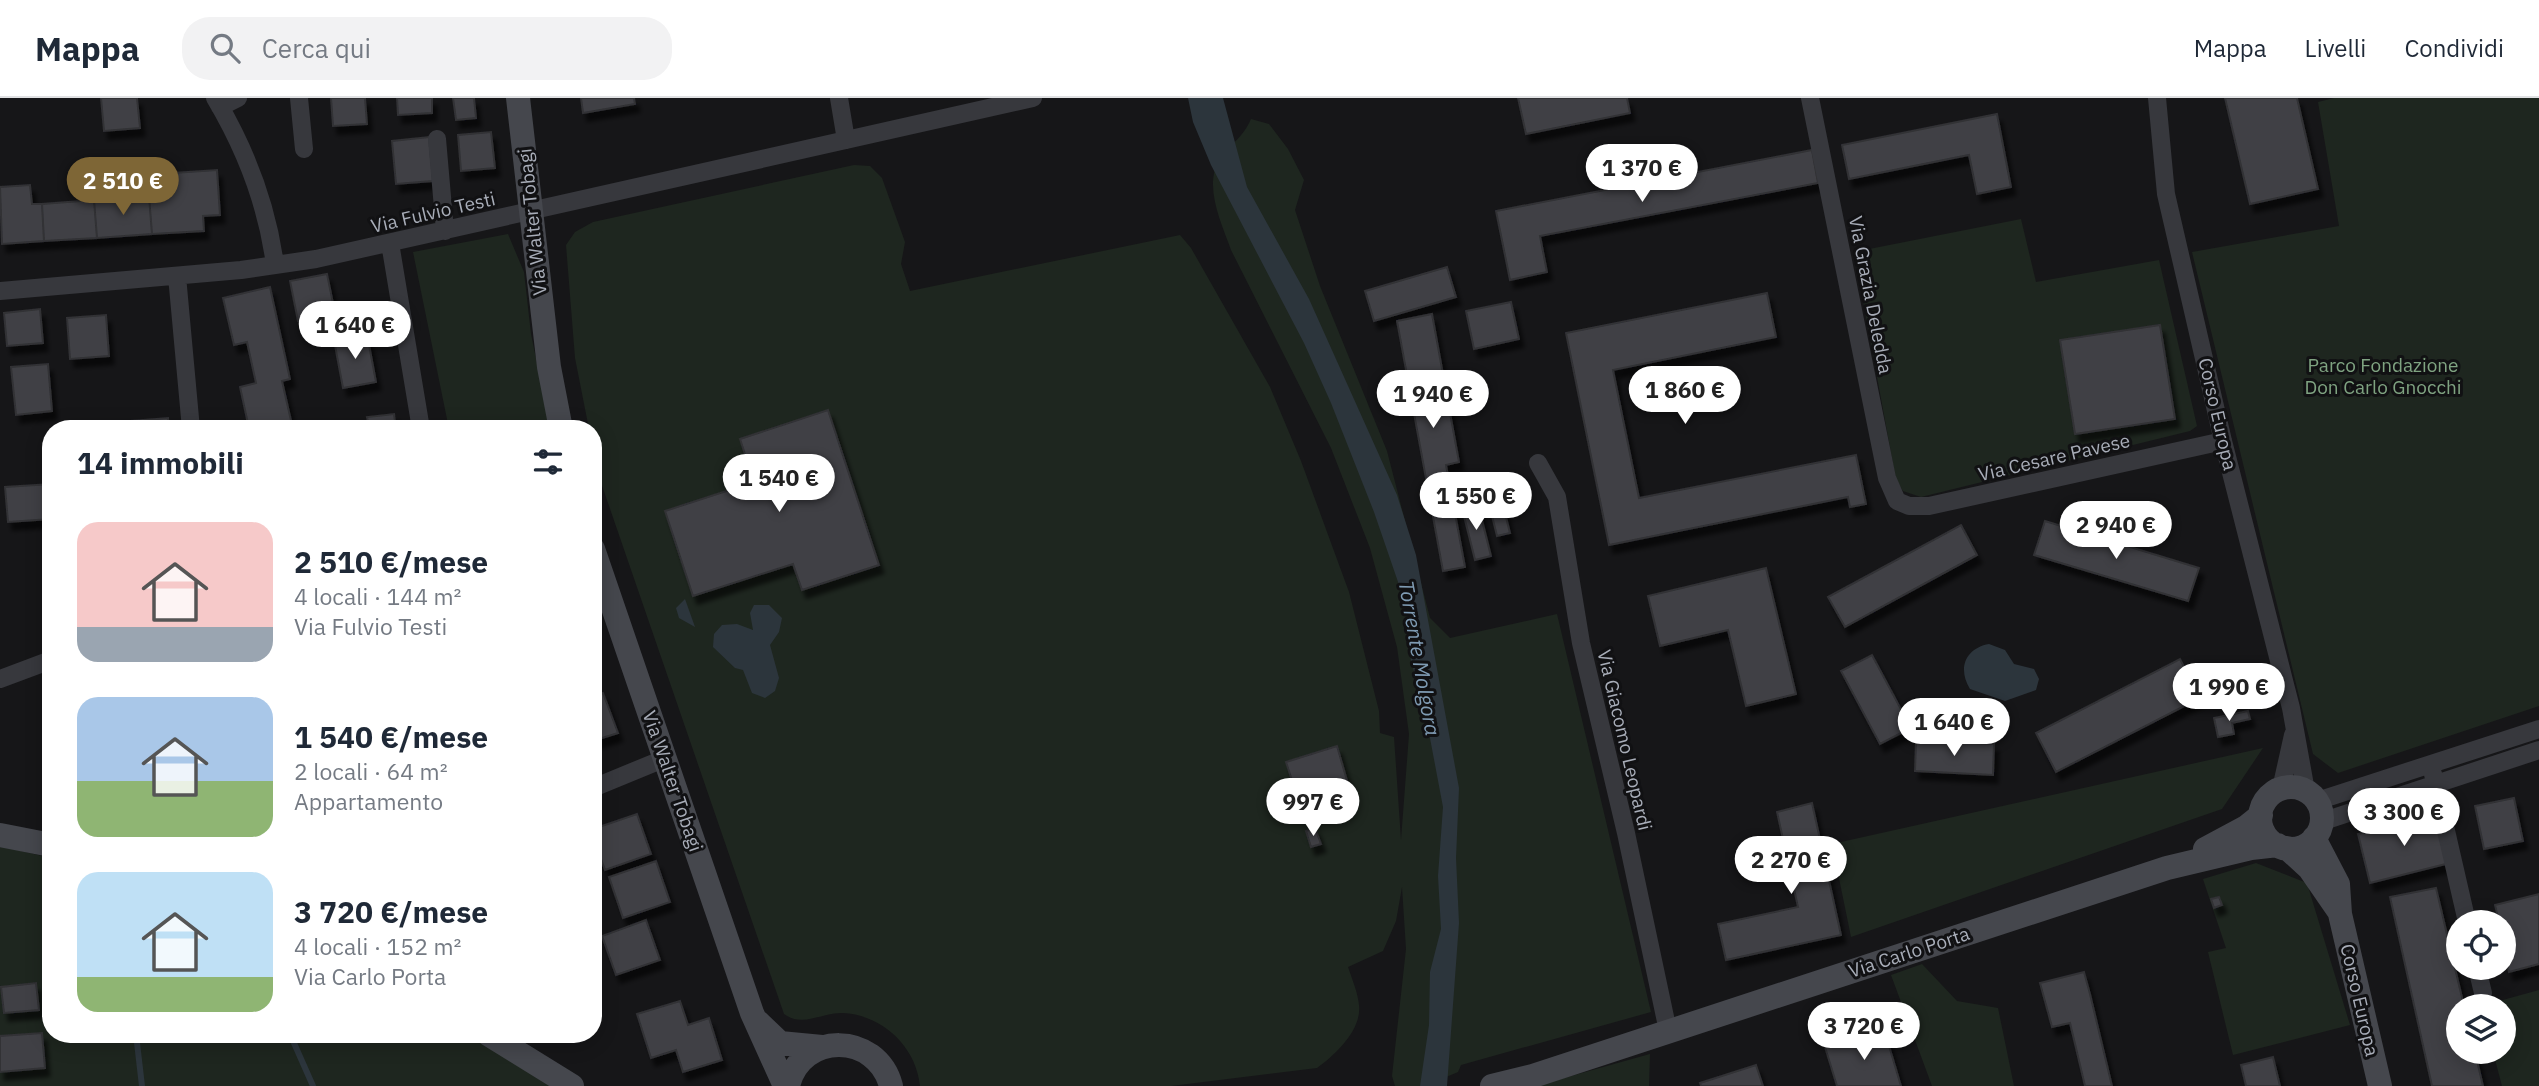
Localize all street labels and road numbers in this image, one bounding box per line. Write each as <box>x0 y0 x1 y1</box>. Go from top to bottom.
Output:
street label: Via Walter Tobagi <box>512 147 552 297</box>
street label: Via Fulvio Testi <box>369 186 497 238</box>
street label: Via Grazia Deledda <box>1844 214 1898 376</box>
street label: Corso Europa <box>2193 356 2243 472</box>
street label: Via Cesare Pavese <box>1976 428 2132 486</box>
street label: Via Giacomo Leopardi <box>1592 647 1658 833</box>
street label: Via Walter Tobagi <box>638 707 708 855</box>
street label: Via Carlo Porta <box>1845 921 1973 983</box>
street label: Corso Europa <box>2335 942 2385 1058</box>

